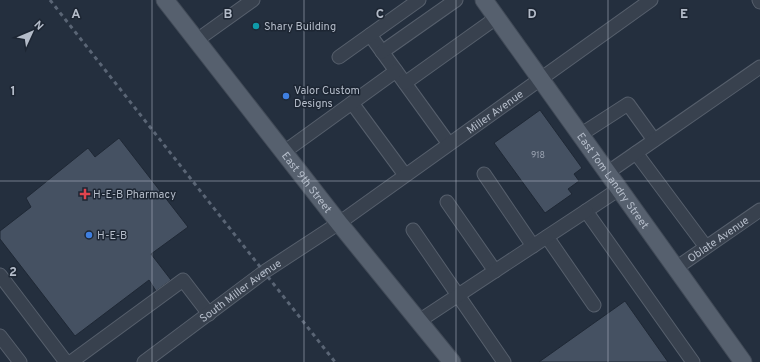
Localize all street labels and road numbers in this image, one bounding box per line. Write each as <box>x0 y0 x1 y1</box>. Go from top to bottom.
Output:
street label: Miller Avenue <box>464 87 527 138</box>
street label: East Tom Landry Street <box>573 130 652 232</box>
street label: East 9th Street <box>278 149 335 216</box>
street label: Oblate Avenue <box>685 214 752 266</box>
street label: South Miller Avenue <box>197 256 284 326</box>

